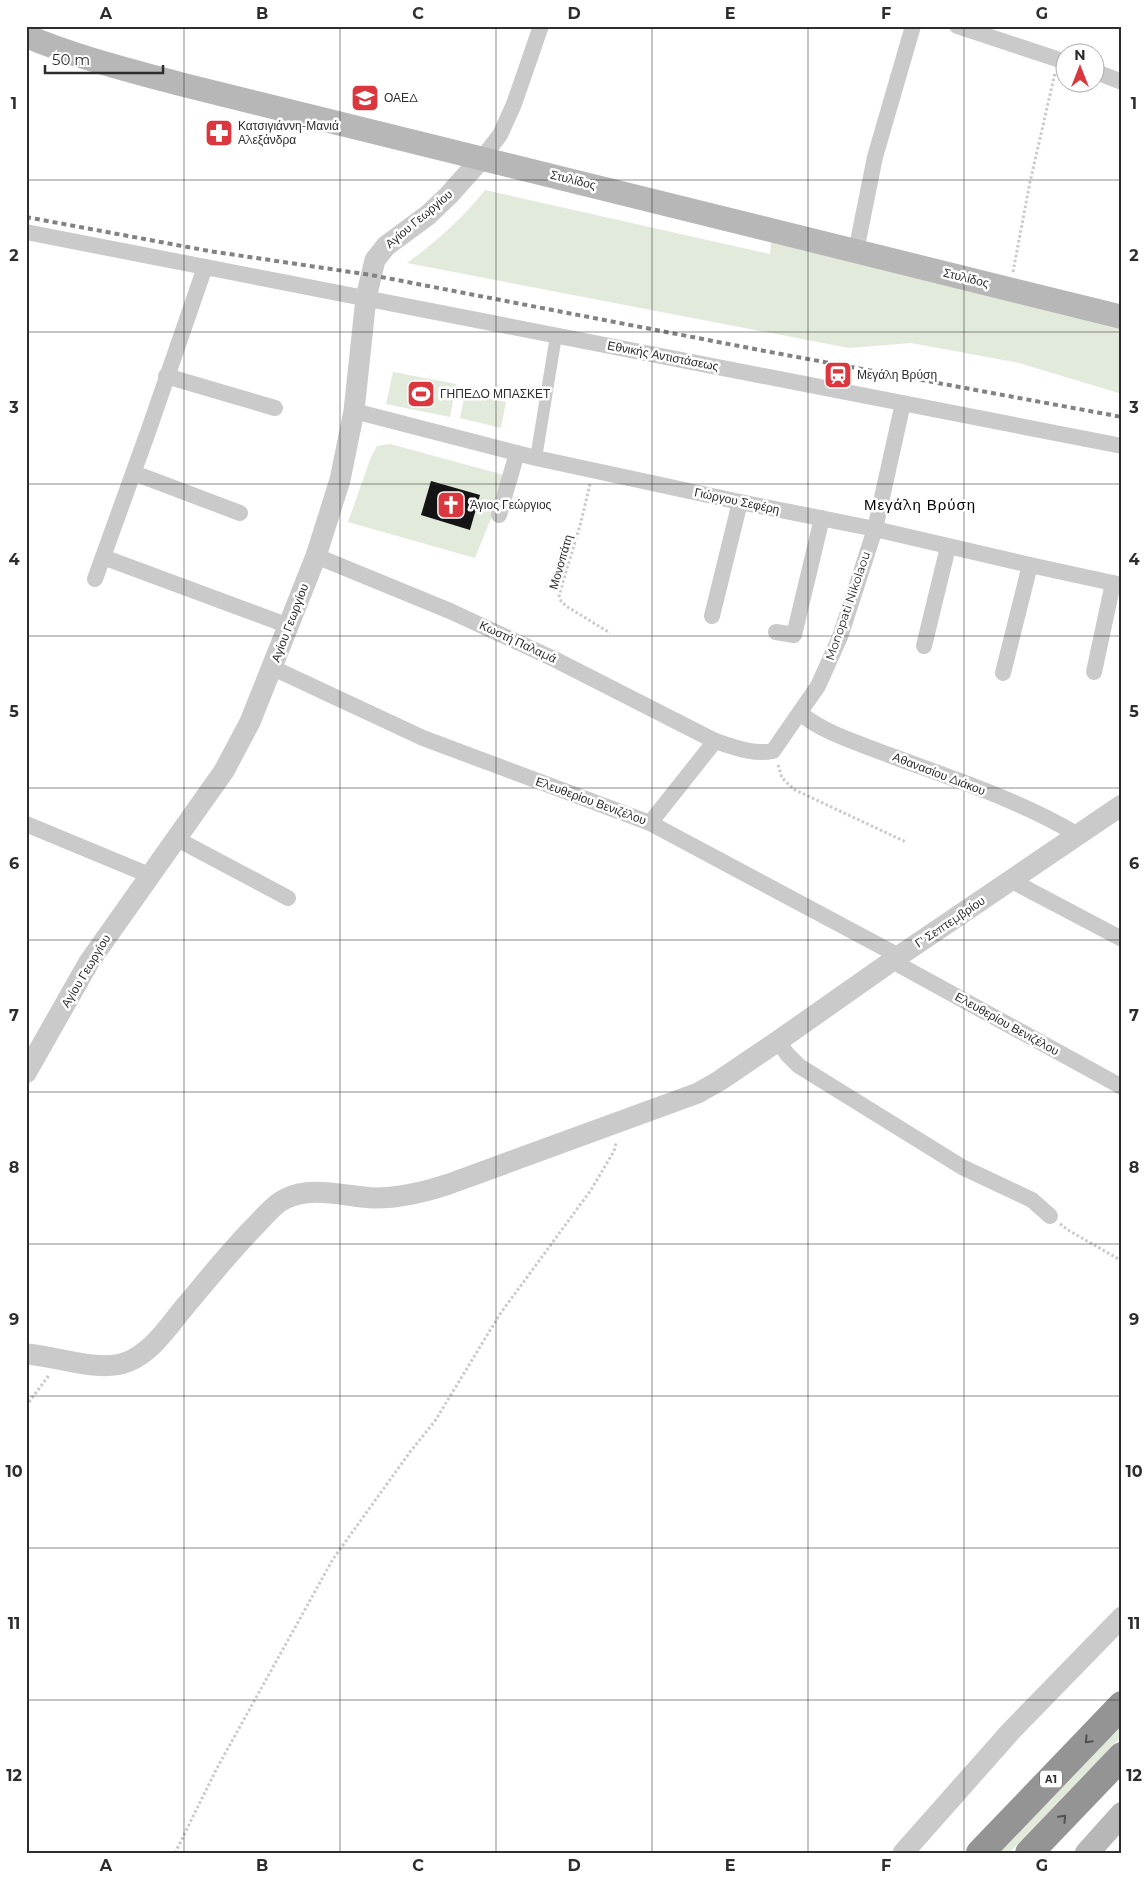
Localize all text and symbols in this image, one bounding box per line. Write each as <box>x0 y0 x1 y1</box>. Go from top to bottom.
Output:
text: A <box>99 4 113 23</box>
text: B <box>256 4 268 23</box>
text: C <box>412 4 424 23</box>
text: D <box>567 4 581 23</box>
text: E <box>725 4 735 23</box>
text: F <box>881 4 891 23</box>
text: G <box>1036 4 1048 23</box>
scale bar <box>45 42 162 74</box>
north arrow <box>1056 42 1106 92</box>
text: N <box>1074 46 1086 64</box>
text: 50 m <box>52 50 90 69</box>
school or university icon: ΟΑΕΔ <box>350 83 380 113</box>
place label: ΟΑΕΔ <box>384 90 418 105</box>
text: 1 <box>11 94 17 113</box>
text: 1 <box>1131 94 1137 113</box>
pharmacy icon: Κατσιγιάννη-Μανιά Αλεξάνδρα <box>204 118 234 148</box>
place label: Κατσιγιάννη-Μανιά Αλεξάνδρα <box>238 118 339 147</box>
street label: Στυλίδος <box>549 167 598 192</box>
street label: Αγίου Γεωργίου <box>382 186 455 251</box>
text: 2 <box>9 246 19 265</box>
text: 2 <box>1129 246 1139 265</box>
street label: Στυλίδος <box>942 265 991 290</box>
street label: Εθνικής Αντιστάσεως <box>606 337 720 374</box>
station icon: Μεγάλη Βρύση <box>823 360 853 390</box>
place label: Μεγάλη Βρύση <box>857 367 937 382</box>
sports icon: ΓΗΠΕΔΟ ΜΠΑΣΚΕΤ <box>406 379 436 409</box>
place label: ΓΗΠΕΔΟ ΜΠΑΣΚΕΤ <box>440 386 551 401</box>
text: 3 <box>8 398 19 417</box>
text: 3 <box>1128 398 1139 417</box>
street label: Γιώργου Σεφέρη <box>693 484 781 517</box>
church icon: Άγιος Γεώργιος <box>436 490 466 520</box>
district label: Μεγάλη Βρύση <box>864 495 976 514</box>
place label: Άγιος Γεώργιος <box>470 497 552 512</box>
street label: Μονοπάτη <box>546 533 575 591</box>
street label: Monopati Nikolaou <box>822 549 873 662</box>
text: 4 <box>8 550 20 569</box>
text: 4 <box>1128 550 1140 569</box>
street label: Αγίου Γεωργίου <box>268 581 311 664</box>
street label: Κωστή Παλαμά <box>477 617 559 666</box>
text: 5 <box>9 702 19 721</box>
text: 5 <box>1129 702 1139 721</box>
street label: Αθανασίου Διάκου <box>891 749 988 798</box>
street label: Ελευθερίου Βενιζέλου <box>534 774 649 828</box>
text: 6 <box>9 854 19 873</box>
text: 6 <box>1129 854 1139 873</box>
street label: Γ' Σεπτεμβρίου <box>912 893 988 951</box>
street label: Αγίου Γεωργίου <box>58 931 113 1010</box>
street label: Ελευθερίου Βενιζέλου <box>953 989 1062 1058</box>
text: 7 <box>9 1006 19 1025</box>
text: 7 <box>1129 1006 1139 1025</box>
text: 8 <box>9 1158 19 1177</box>
text: 8 <box>1129 1158 1139 1177</box>
text: 9 <box>9 1310 19 1329</box>
text: 9 <box>1129 1310 1139 1329</box>
text: 10 <box>5 1462 23 1481</box>
text: 10 <box>1125 1462 1143 1481</box>
text: 11 <box>8 1614 20 1633</box>
text: 11 <box>1128 1614 1140 1633</box>
one-way arrow <box>1085 1735 1094 1744</box>
text: 12 <box>6 1766 22 1785</box>
text: 12 <box>1126 1766 1142 1785</box>
road number: Α1 <box>1040 1770 1062 1788</box>
one-way arrow <box>1057 1814 1066 1823</box>
text: A <box>99 1856 113 1875</box>
text: B <box>256 1856 268 1875</box>
text: C <box>412 1856 424 1875</box>
text: D <box>567 1856 581 1875</box>
text: E <box>725 1856 735 1875</box>
text: F <box>881 1856 891 1875</box>
text: G <box>1036 1856 1048 1875</box>

